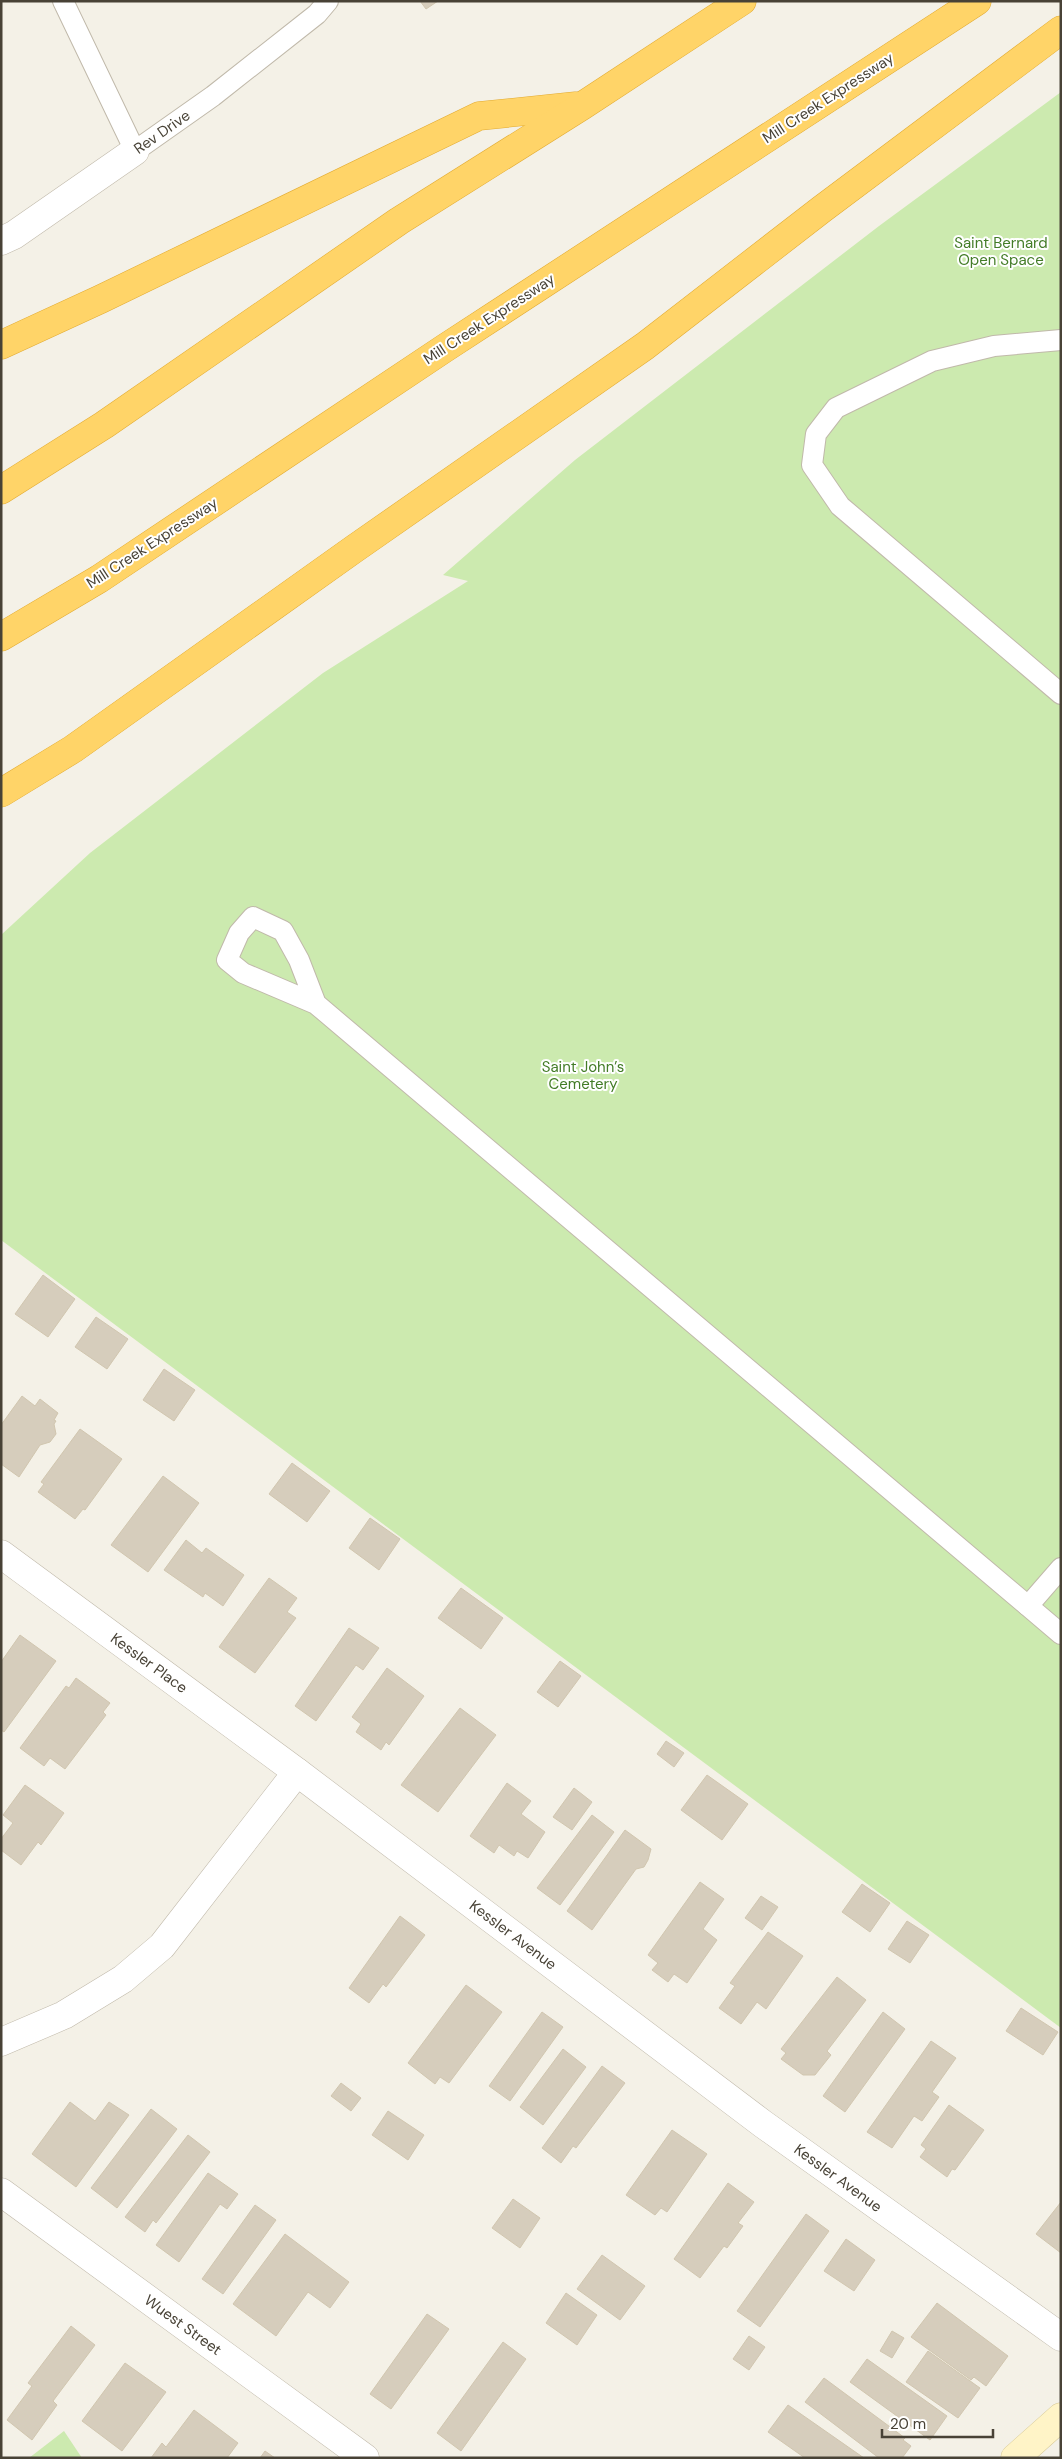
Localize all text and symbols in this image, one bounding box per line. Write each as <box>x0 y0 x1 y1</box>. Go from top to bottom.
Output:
street label: Mill Creek Expressway <box>758 48 898 148</box>
street label: Rev Drive <box>130 105 194 159</box>
park label: Saint Bernard Open Space <box>954 233 1048 270</box>
street label: Mill Creek Expressway <box>419 269 559 369</box>
street label: Mill Creek Expressway <box>82 493 222 593</box>
park label: Saint John’s Cemetery <box>542 1057 624 1094</box>
street label: Kessler Place <box>106 1628 192 1698</box>
street label: Kessler Avenue <box>465 1896 561 1974</box>
street label: Kessler Avenue <box>790 2139 886 2217</box>
street label: Wuest Street <box>140 2290 226 2360</box>
scale bar <box>882 2406 993 2438</box>
text: 20 m <box>890 2414 926 2434</box>

